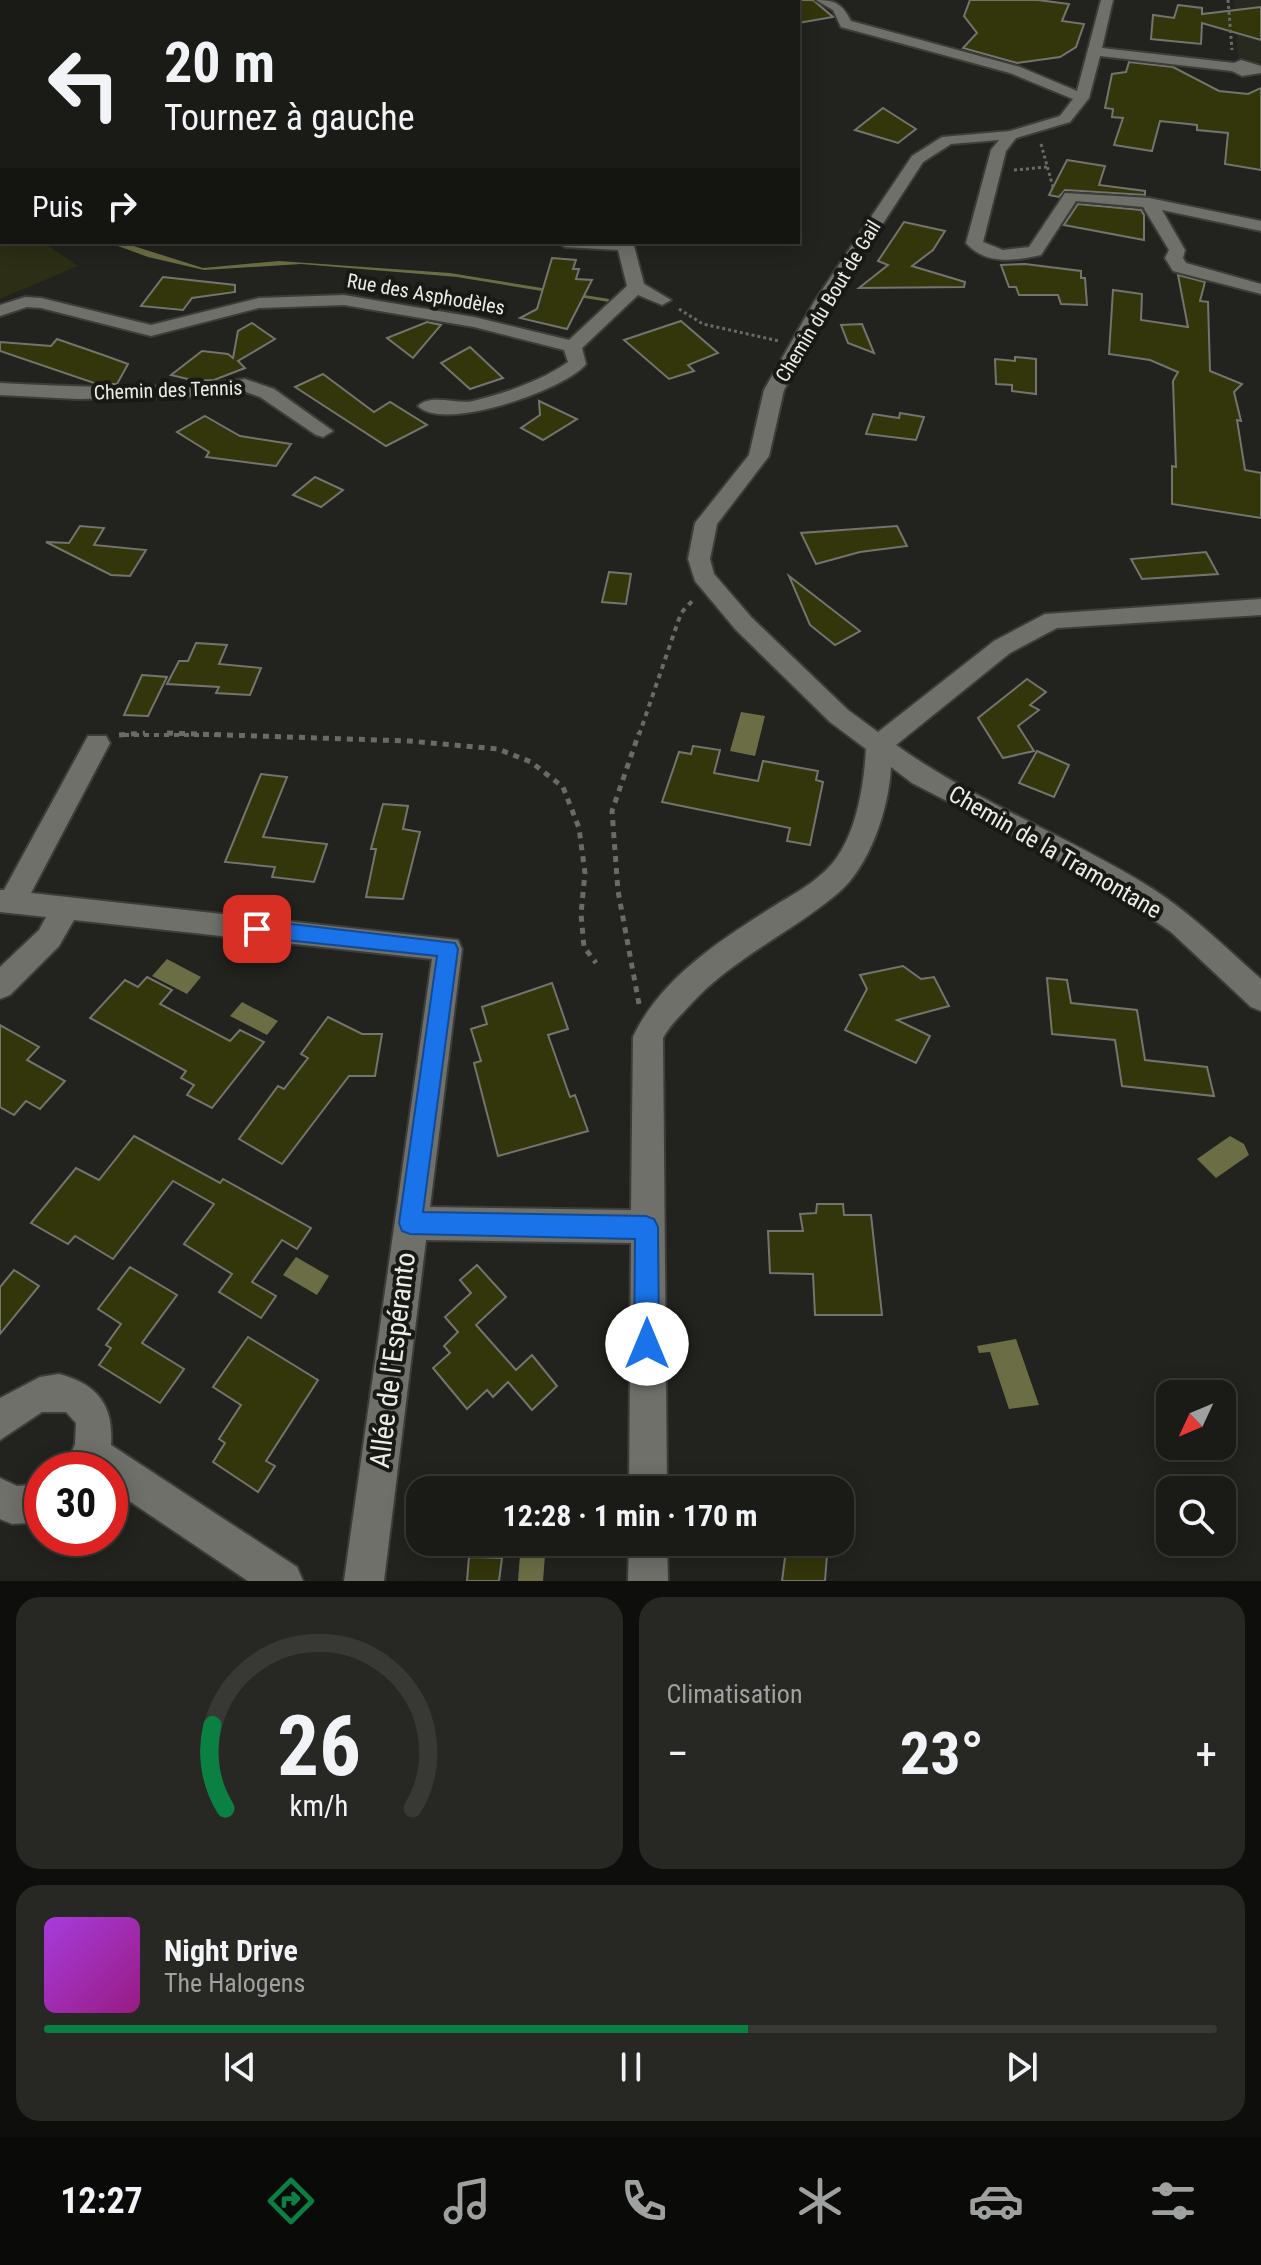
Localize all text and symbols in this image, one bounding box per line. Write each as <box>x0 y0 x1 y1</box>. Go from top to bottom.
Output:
text: 20 m <box>164 30 275 96</box>
icon: left <box>32 32 136 136</box>
text: Tournez à gauche <box>164 97 415 139</box>
icon: right <box>100 184 144 228</box>
text: Puis <box>32 189 84 224</box>
street label: Chemin du Bout de Gail <box>770 216 886 386</box>
street label: Rue des Asphodèles <box>345 268 507 320</box>
street label: Chemin des Tennis <box>93 375 243 405</box>
street label: Chemin de la Tramontane <box>944 780 1166 924</box>
pin <box>223 895 291 963</box>
icon: arrive <box>235 907 279 951</box>
street label: Allée de l'Espéranto <box>363 1250 422 1470</box>
position arrow <box>605 1302 689 1386</box>
north arrow <box>1156 1380 1236 1460</box>
map controls <box>1156 1380 1236 1556</box>
speed limit sign: 30 <box>24 1452 128 1556</box>
button: search <box>1156 1476 1236 1556</box>
text: 12:28 · 1 min · 170 m <box>503 1498 757 1533</box>
text: Climatisation <box>667 1679 802 1709</box>
text: 26 <box>277 1698 361 1795</box>
text: 23° <box>900 1718 984 1789</box>
text: − <box>667 1728 689 1780</box>
text: + <box>1195 1728 1217 1780</box>
text: km/h <box>290 1789 349 1823</box>
text: Night Drive <box>164 1933 298 1968</box>
text: The Halogens <box>164 1968 305 1998</box>
icon: previous <box>218 2045 262 2089</box>
icon: pause <box>609 2045 653 2089</box>
icon: next <box>1000 2045 1044 2089</box>
icon: directions <box>263 2173 319 2229</box>
icon: music <box>439 2173 495 2229</box>
icon: phone <box>616 2173 672 2229</box>
icon: climate <box>792 2173 848 2229</box>
icon: car <box>968 2173 1024 2229</box>
icon: filters <box>1145 2173 1201 2229</box>
text: 12:27 <box>60 2180 143 2222</box>

